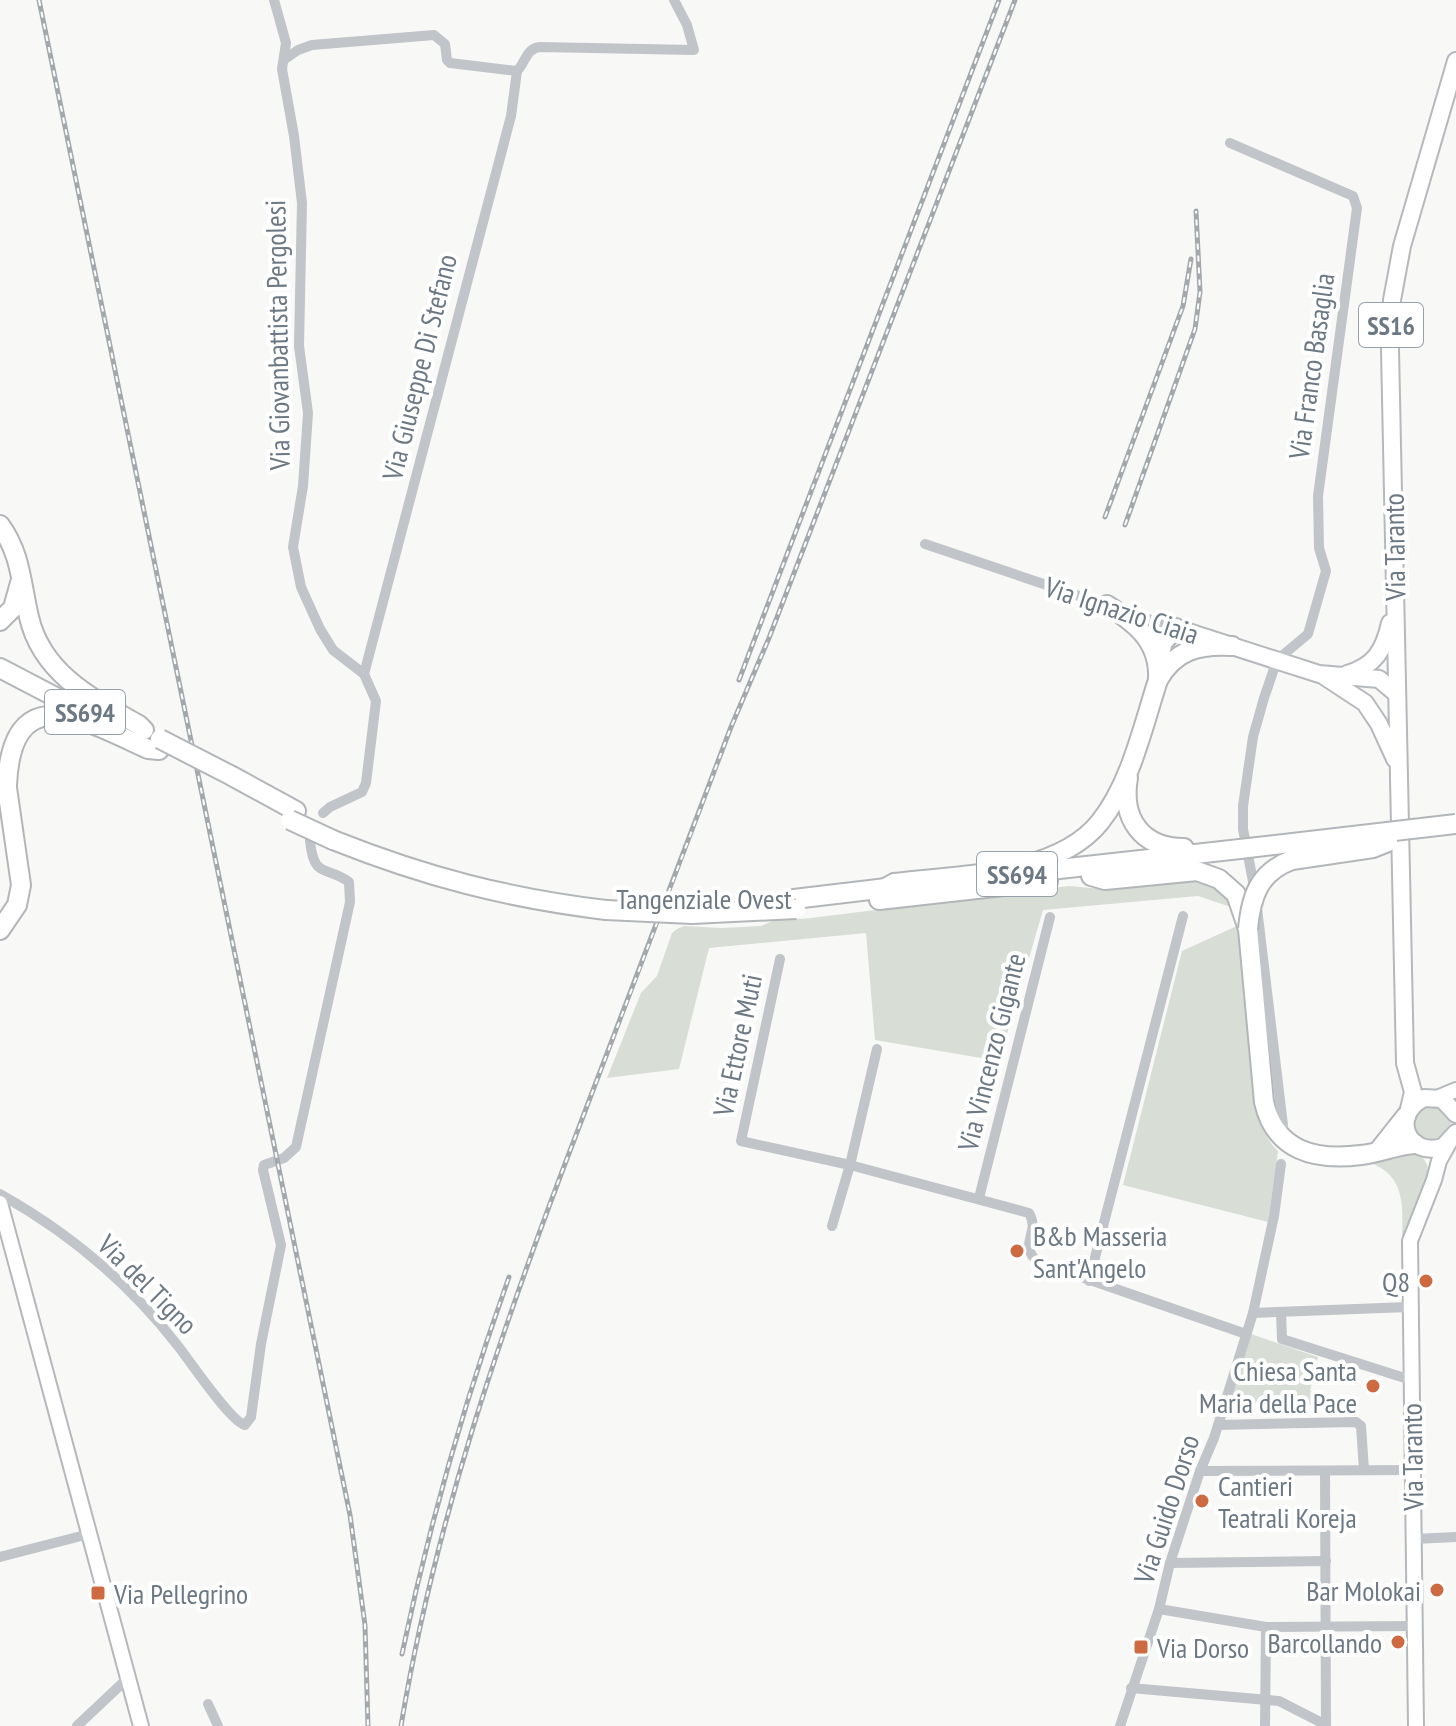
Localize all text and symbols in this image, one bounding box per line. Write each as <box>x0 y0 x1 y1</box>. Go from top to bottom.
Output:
street label: Via Giovanbattista Pergolesi <box>256 200 298 471</box>
street label: Via Giuseppe Di Stefano <box>373 250 465 485</box>
street label: Via Franco Basaglia <box>1280 271 1342 462</box>
road number: SS16 <box>1359 303 1423 347</box>
street label: Via Taranto <box>1375 493 1413 602</box>
street label: Via Ignazio Ciaia <box>1039 567 1204 652</box>
road number: SS694 <box>45 690 125 734</box>
road number: SS694 <box>977 852 1057 896</box>
street label: Tangenziale Ovest <box>616 880 792 917</box>
street label: Via Vincenzo Gigante <box>948 949 1033 1156</box>
street label: Via Ettore Muti <box>704 971 770 1120</box>
place label: B&b Masseria Sant'Angelo <box>1033 1217 1167 1286</box>
street label: Via del Tigno <box>89 1225 206 1342</box>
marker: B&b Masseria Sant'Angelo <box>1008 1242 1026 1260</box>
place label: Q8 <box>1382 1263 1410 1300</box>
marker: Q8 <box>1417 1272 1435 1290</box>
place label: Chiesa Santa Maria della Pace <box>1199 1352 1357 1421</box>
marker: Chiesa Santa Maria della Pace <box>1364 1377 1382 1395</box>
street label: Via Taranto <box>1393 1403 1431 1512</box>
street label: Via Guido Dorso <box>1124 1430 1207 1589</box>
place label: Cantieri Teatrali Koreja <box>1218 1467 1357 1536</box>
marker: Cantieri Teatrali Koreja <box>1193 1492 1211 1510</box>
place label: Bar Molokai <box>1306 1572 1421 1609</box>
place label: Via Pellegrino <box>113 1575 248 1612</box>
marker: Bar Molokai <box>1428 1581 1446 1599</box>
marker: Via Pellegrino <box>89 1584 107 1602</box>
place label: Barcollando <box>1268 1624 1382 1661</box>
place label: Via Dorso <box>1156 1629 1249 1666</box>
marker: Barcollando <box>1389 1633 1407 1651</box>
marker: Via Dorso <box>1132 1638 1150 1656</box>

